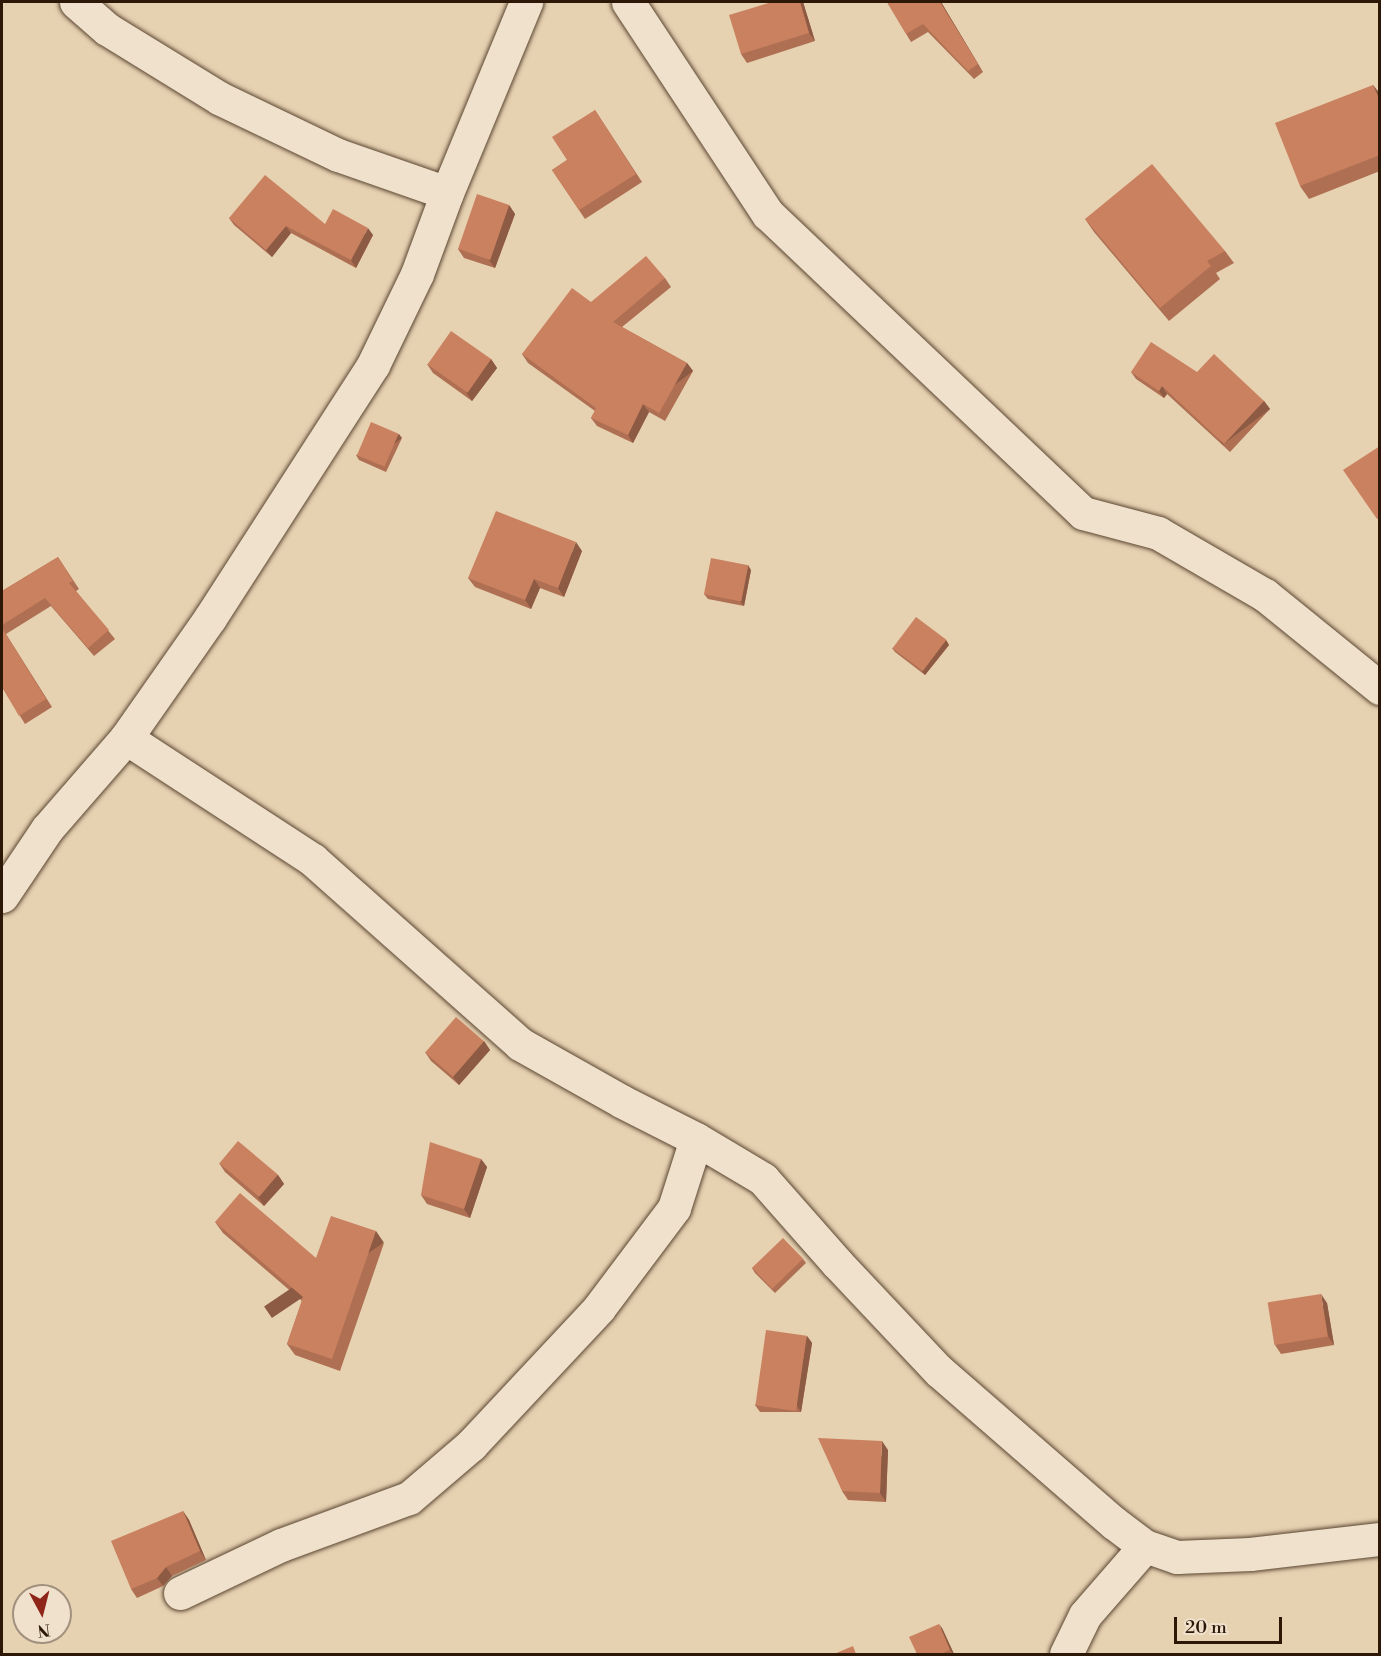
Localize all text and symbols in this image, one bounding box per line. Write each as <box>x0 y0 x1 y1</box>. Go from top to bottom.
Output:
north arrow <box>12 1584 72 1644</box>
scale bar <box>1177 1605 1285 1643</box>
text: 20 m <box>1185 1616 1227 1639</box>
text: N <box>36 1619 51 1641</box>

